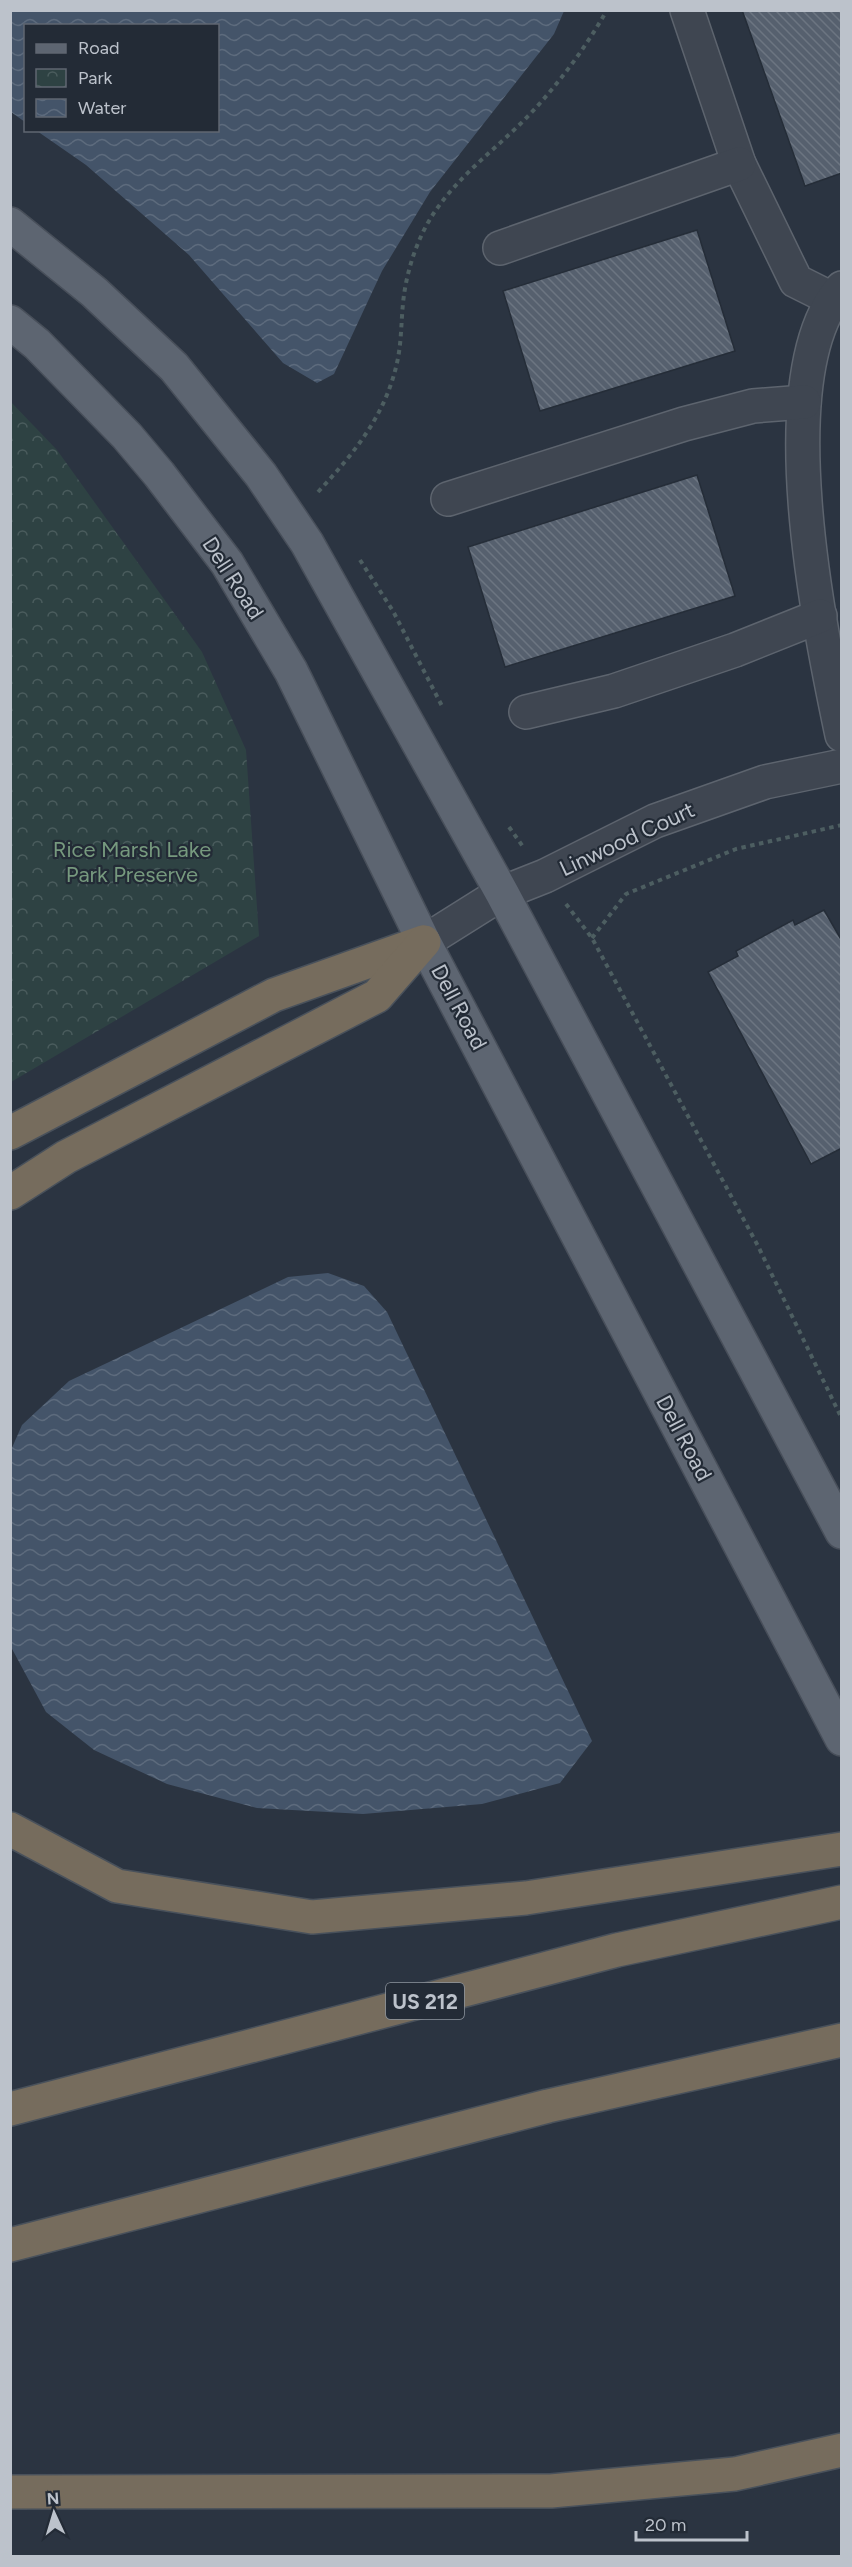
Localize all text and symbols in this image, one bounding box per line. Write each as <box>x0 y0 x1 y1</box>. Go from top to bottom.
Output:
legend <box>24 24 219 132</box>
text: Road <box>78 37 119 59</box>
text: Park <box>78 67 113 89</box>
text: Water <box>78 97 126 119</box>
street label: Dell Road <box>196 532 270 624</box>
street label: Linwood Court <box>555 796 699 882</box>
park label: Rice Marsh Lake Park Preserve <box>53 836 211 888</box>
street label: Dell Road <box>425 960 493 1054</box>
street label: Dell Road <box>650 1391 718 1485</box>
road number: US 212 <box>386 1983 464 2019</box>
north arrow <box>24 2483 84 2543</box>
text: N <box>46 2489 60 2508</box>
scale bar <box>636 2504 747 2542</box>
text: 20 m <box>645 2514 686 2536</box>

